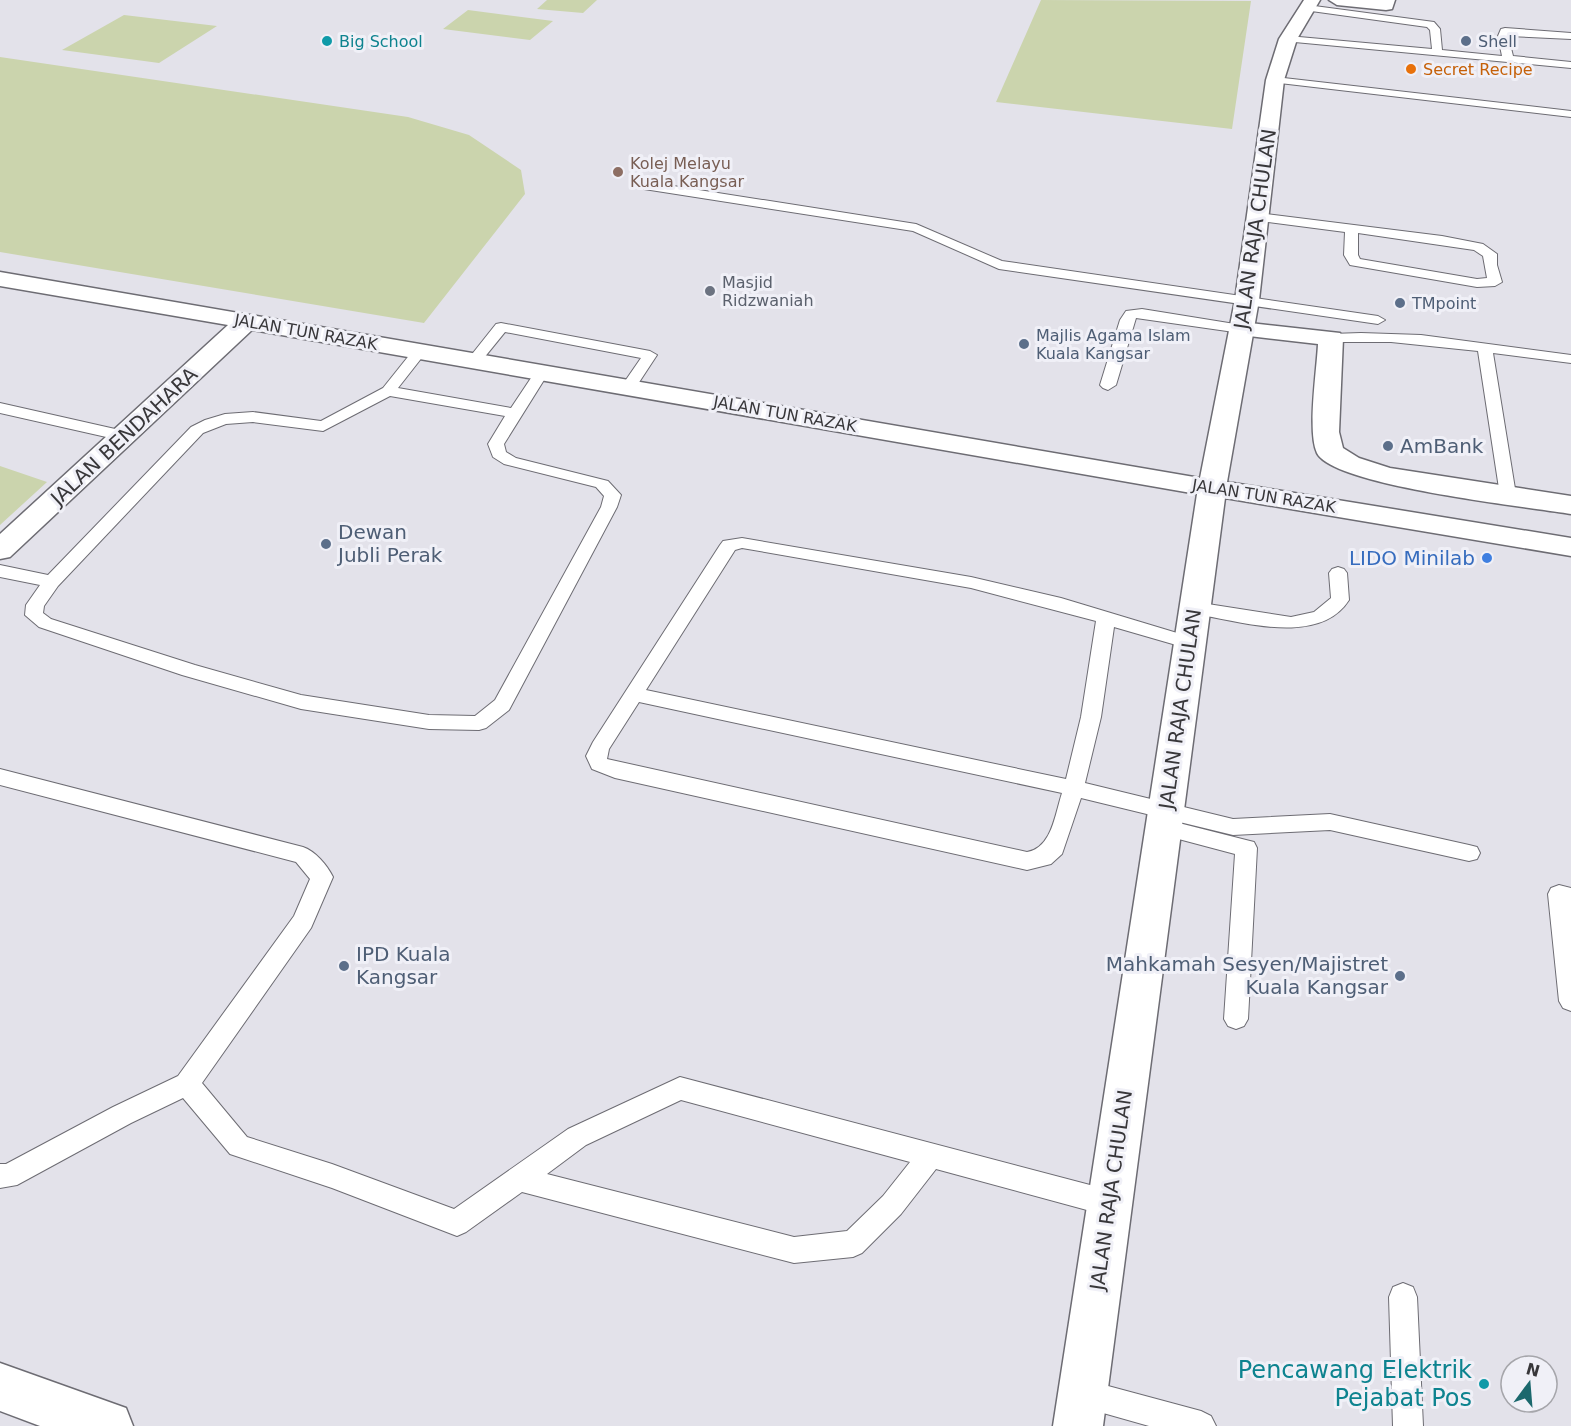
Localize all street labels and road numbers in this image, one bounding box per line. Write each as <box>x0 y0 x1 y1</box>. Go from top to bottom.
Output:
street label: JALAN RAJA CHULAN <box>1229 127 1281 333</box>
street label: JALAN TUN RAZAK <box>232 310 380 354</box>
street label: JALAN BENDAHARA <box>44 362 202 511</box>
street label: JALAN TUN RAZAK <box>711 392 859 436</box>
street label: JALAN TUN RAZAK <box>1190 475 1338 517</box>
street label: JALAN RAJA CHULAN <box>1154 607 1206 813</box>
street label: JALAN RAJA CHULAN <box>1085 1088 1137 1294</box>

